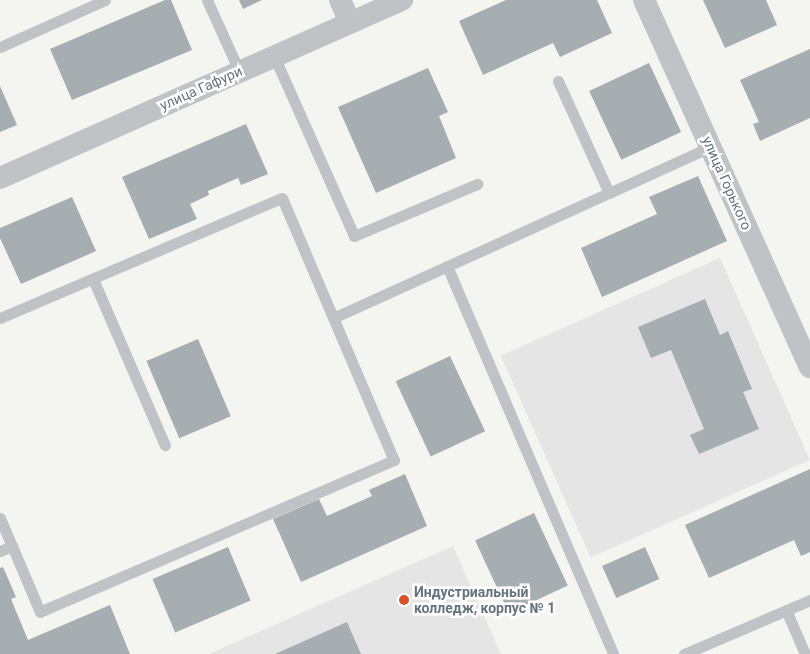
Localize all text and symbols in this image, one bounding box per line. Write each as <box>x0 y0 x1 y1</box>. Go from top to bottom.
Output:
street label: улица Гафури <box>157 62 245 114</box>
street label: улица Горького <box>699 133 755 233</box>
place label: Индустриальный колледж, корпус № 1 <box>414 584 555 616</box>
marker: Индустриальный колледж, корпус № 1 <box>398 594 410 606</box>

